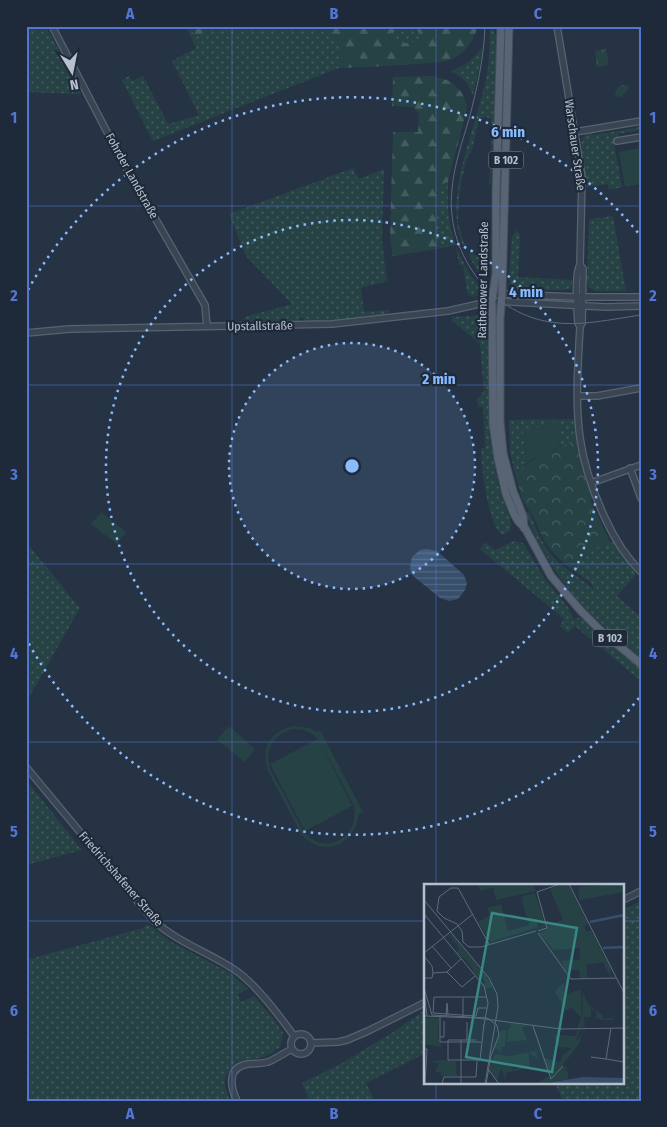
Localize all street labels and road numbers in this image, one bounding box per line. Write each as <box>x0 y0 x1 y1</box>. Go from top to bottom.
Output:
street label: Warschauer Straße <box>562 98 588 192</box>
street label: Fohrder Landstraße <box>103 131 161 221</box>
road number: B 102 <box>488 152 524 168</box>
street label: Rathenower Landstraße <box>475 221 491 339</box>
street label: Upstallstraße <box>227 318 293 334</box>
road number: B 102 <box>592 630 628 646</box>
street label: Friedrichshafener Straße <box>76 829 166 929</box>

